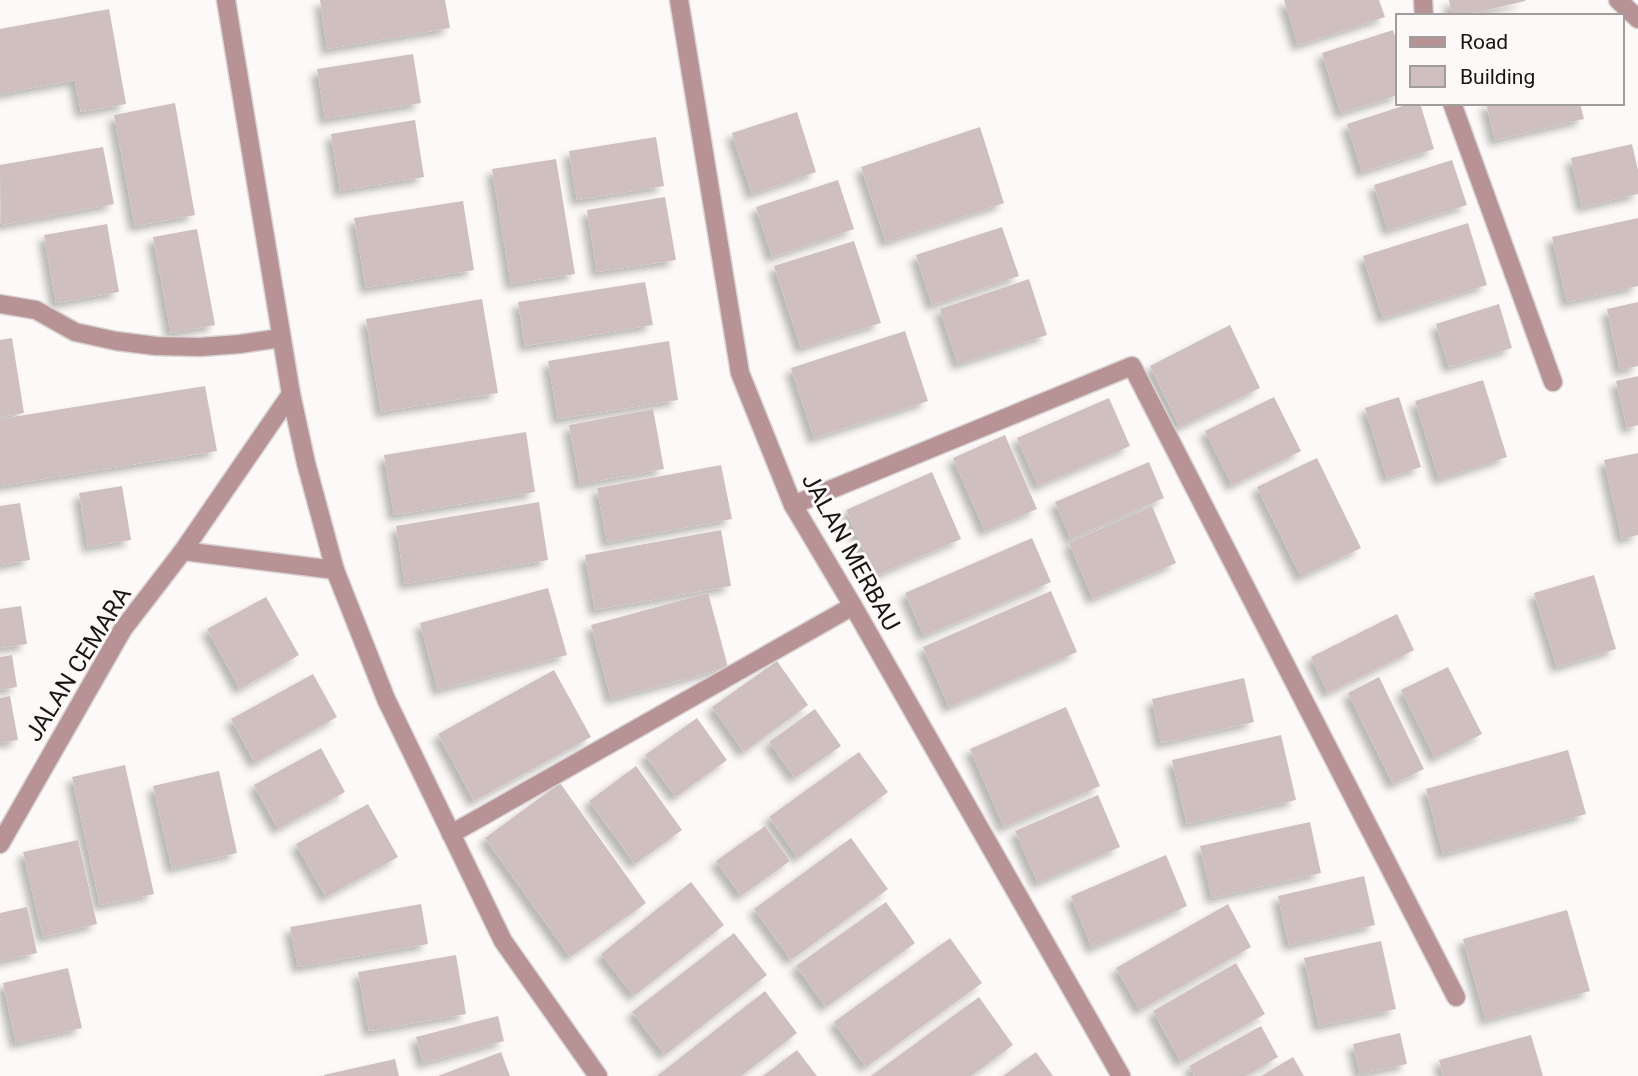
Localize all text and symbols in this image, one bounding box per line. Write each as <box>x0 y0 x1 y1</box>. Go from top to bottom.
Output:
legend <box>1396 14 1624 105</box>
text: Road <box>1460 30 1508 54</box>
text: Building <box>1460 65 1535 89</box>
street label: JALAN MERBAU <box>796 468 906 636</box>
street label: JALAN CEMARA <box>19 581 137 746</box>

